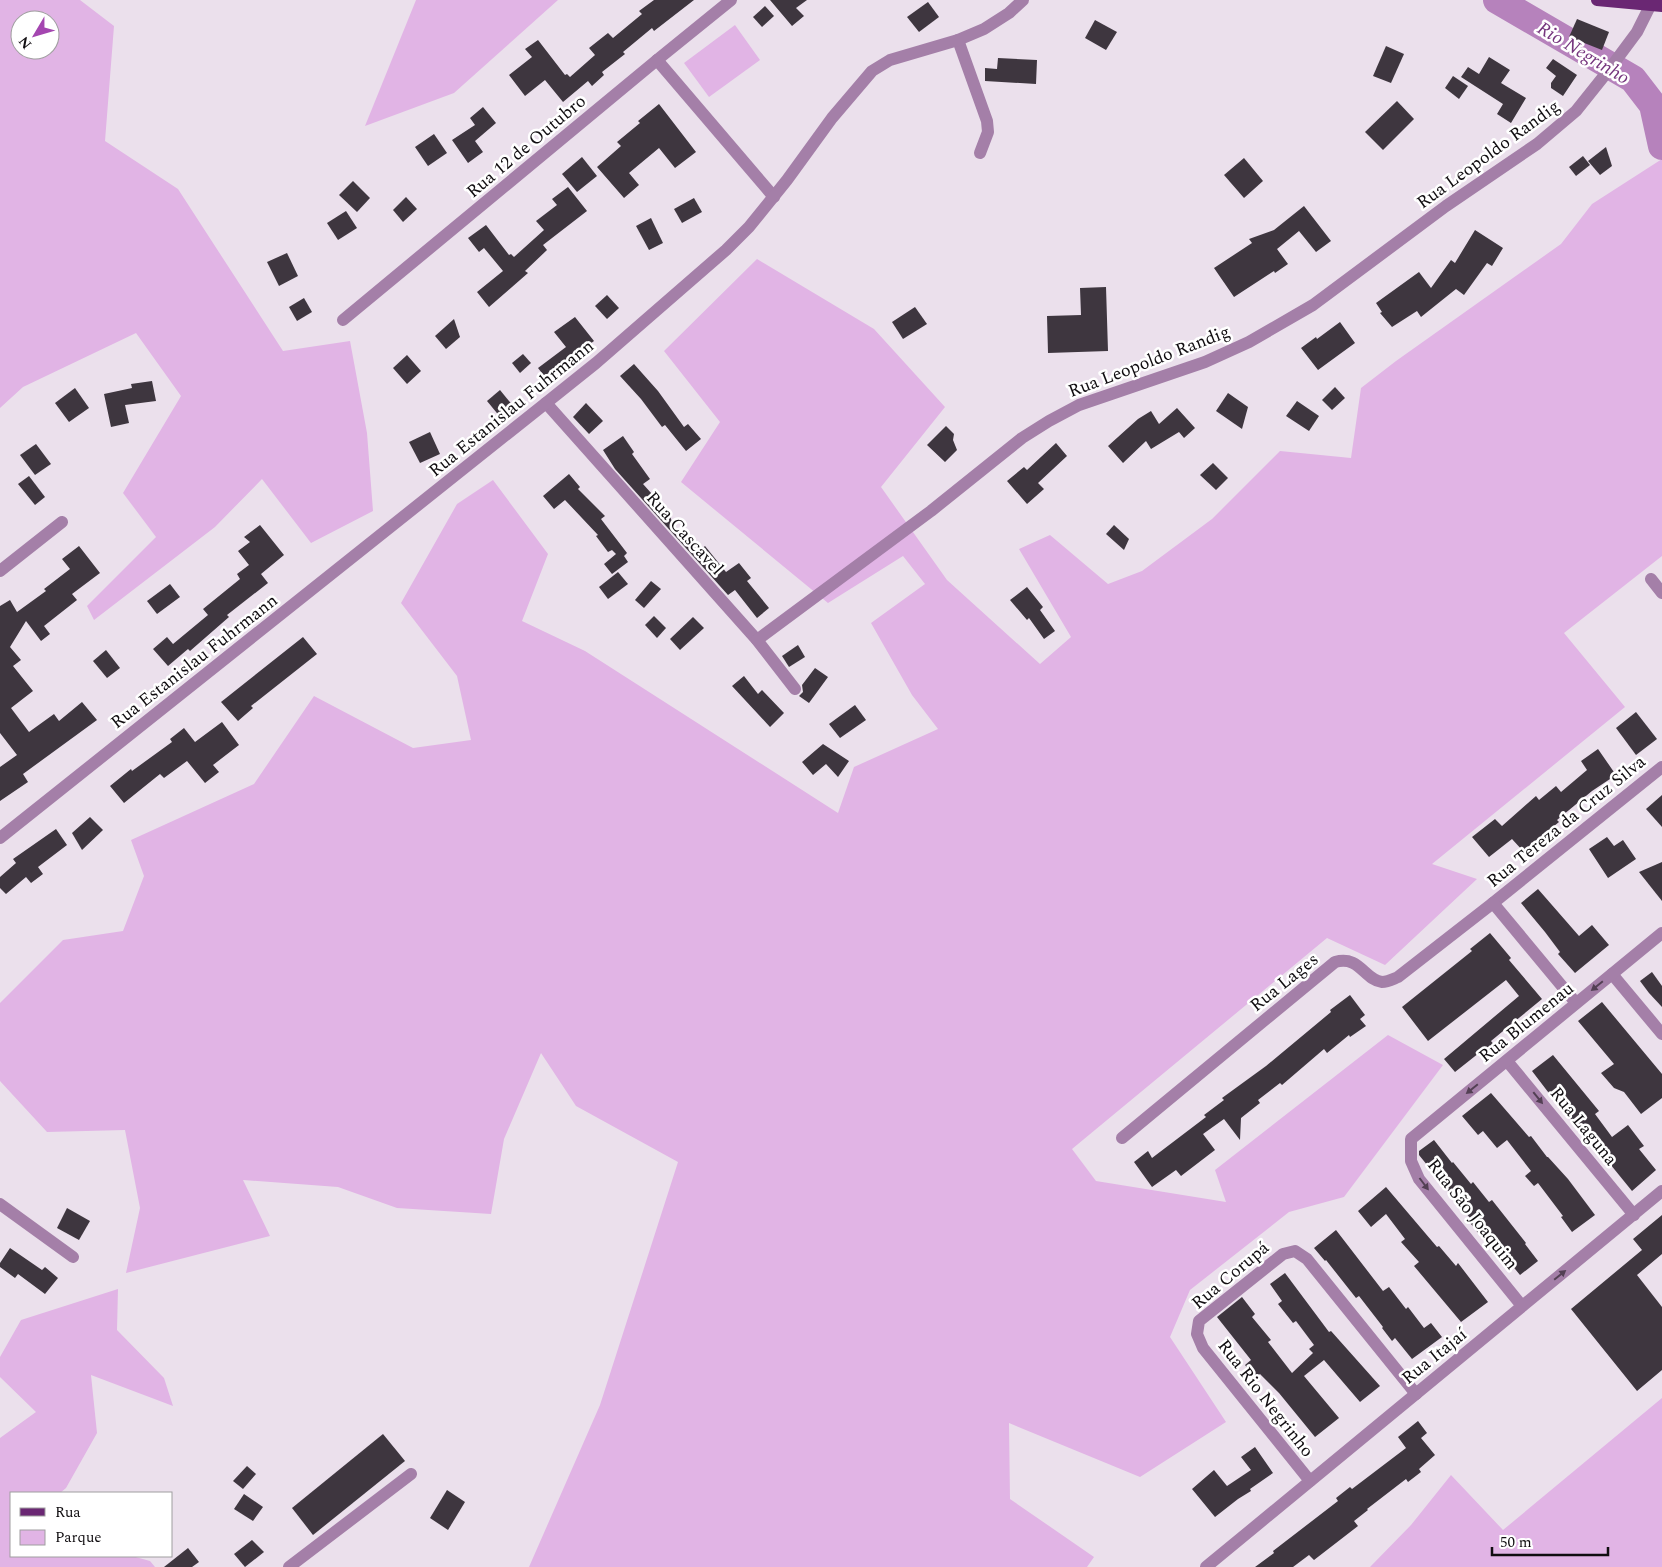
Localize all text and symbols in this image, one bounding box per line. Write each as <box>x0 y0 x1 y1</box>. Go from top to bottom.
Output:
north arrow <box>10 10 60 60</box>
water label: Rio Negrinho <box>1531 14 1635 92</box>
text: N <box>13 32 37 54</box>
street label: Rua 12 de Outubro <box>461 88 592 205</box>
street label: Rua Leopoldo Randig <box>1411 93 1566 216</box>
street label: Rua Leopoldo Randig <box>1064 318 1234 405</box>
street label: Rua Estanislau Fuhrmann <box>423 333 600 484</box>
street label: Rua Cascavel <box>639 485 730 581</box>
street label: Rua Estanislau Fuhrmann <box>105 587 284 735</box>
street label: Rua Tereza da Cruz Silva <box>1481 749 1652 894</box>
street label: Rua Lages <box>1244 946 1324 1019</box>
street label: Rua Blumenau <box>1473 975 1580 1069</box>
one-way arrow <box>1591 981 1604 992</box>
street label: Rua Laguna <box>1543 1081 1624 1172</box>
one-way arrow <box>1465 1084 1478 1095</box>
one-way arrow <box>1532 1091 1543 1104</box>
street label: Rua São Joaquim <box>1420 1153 1525 1276</box>
one-way arrow <box>1418 1177 1429 1190</box>
street label: Rua Corupá <box>1185 1235 1275 1316</box>
one-way arrow <box>1553 1269 1565 1281</box>
street label: Rua Itajaí <box>1396 1321 1474 1391</box>
street label: Rua Rio Negrinho <box>1211 1334 1320 1463</box>
legend <box>10 1492 172 1557</box>
text: Rua <box>55 1501 81 1524</box>
scale bar <box>1492 1524 1608 1556</box>
text: Parque <box>55 1526 102 1549</box>
text: 50 m <box>1500 1531 1532 1554</box>

